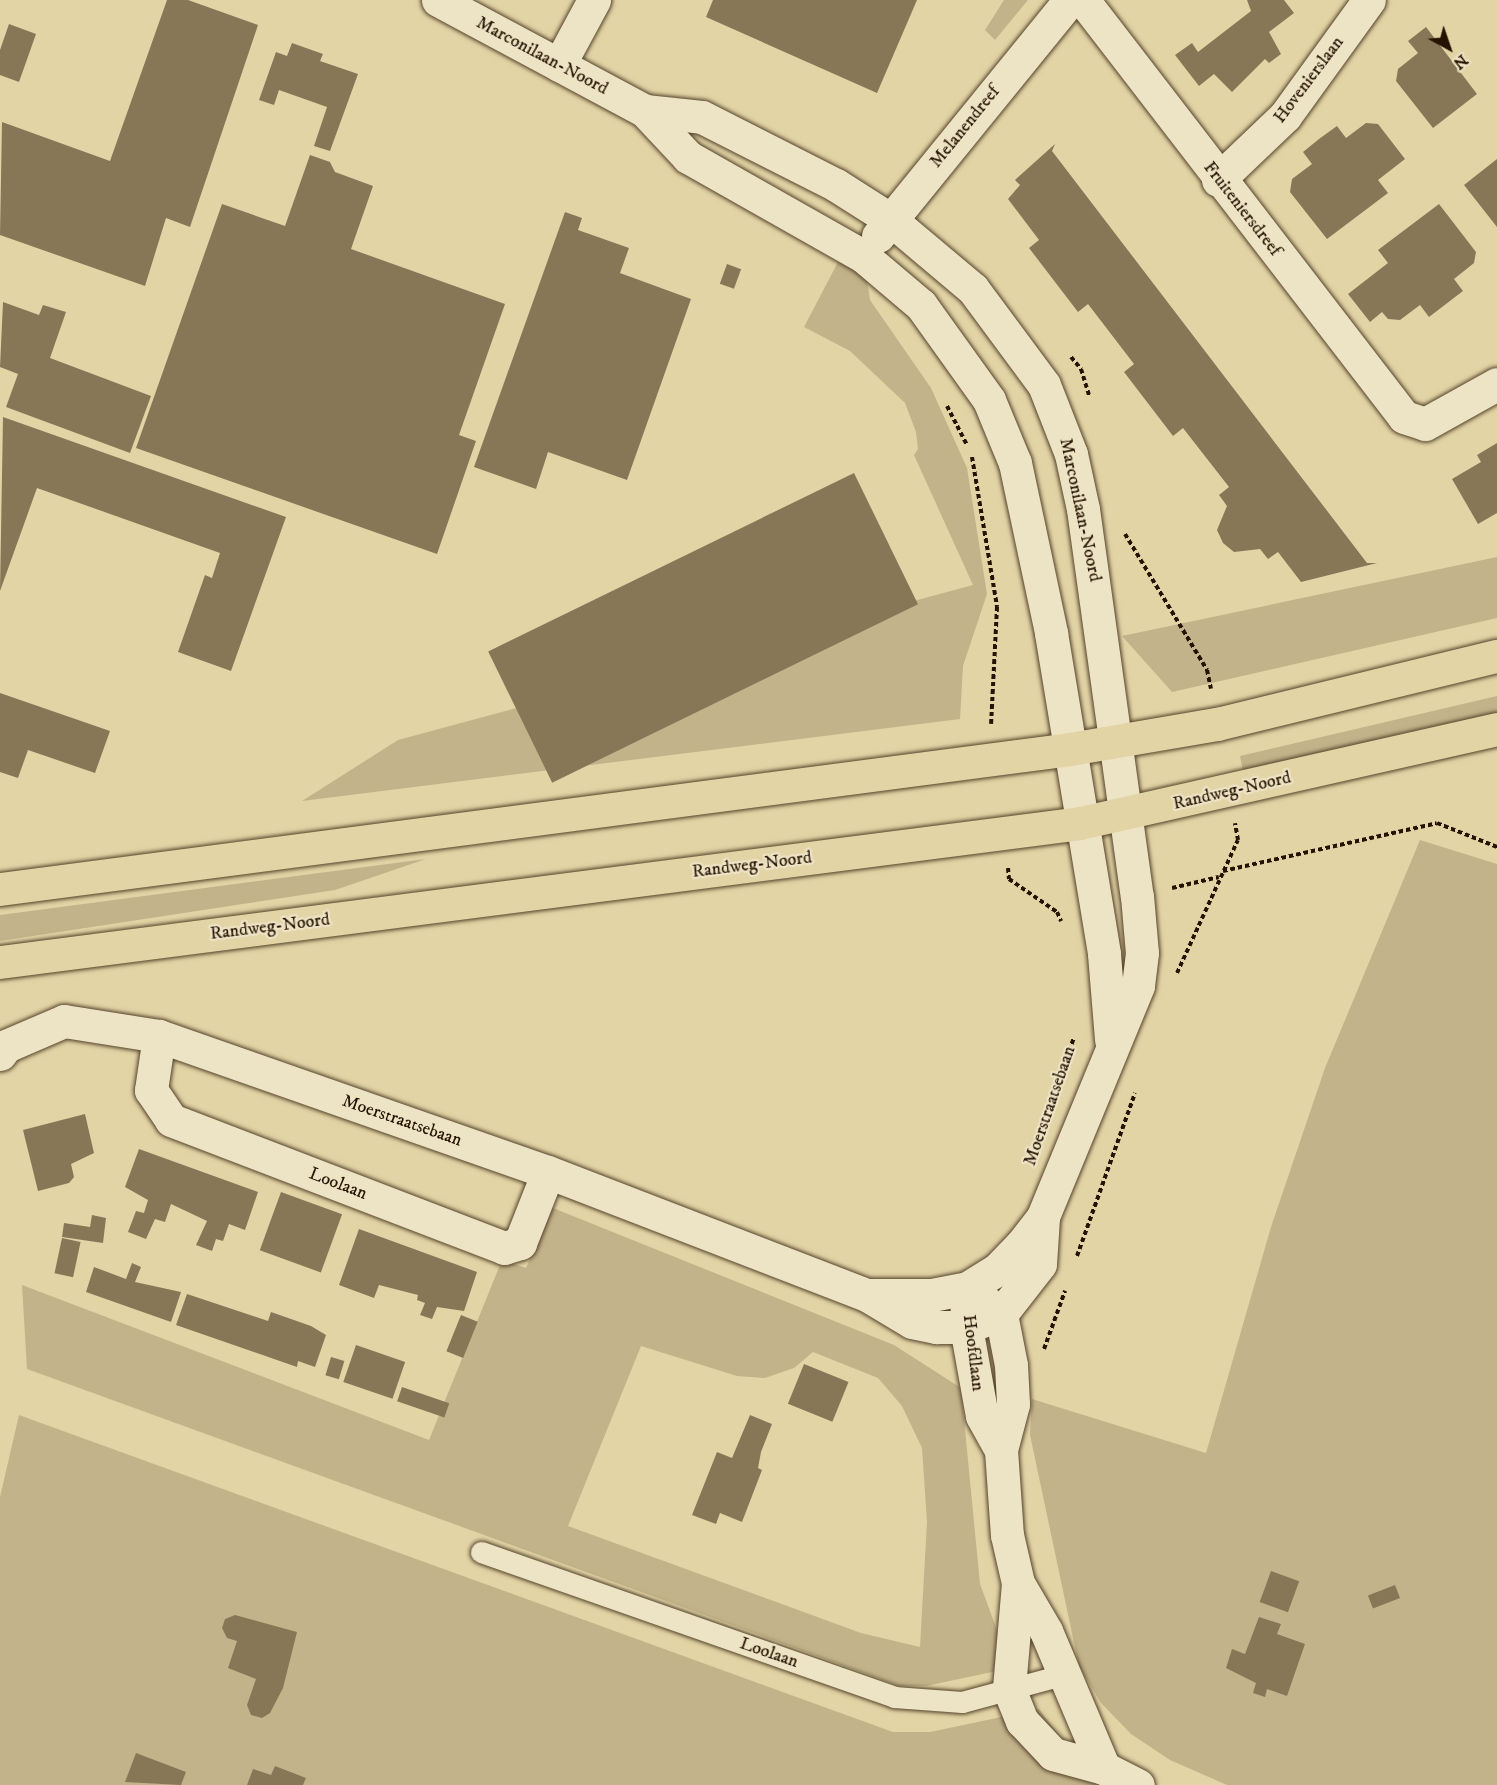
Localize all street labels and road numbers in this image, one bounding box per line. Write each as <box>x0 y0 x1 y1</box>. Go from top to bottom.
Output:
street label: Marconilaan-Noord <box>472 12 612 100</box>
street label: Hovenierslaan <box>1269 32 1349 128</box>
street label: Melanendreef <box>925 82 1005 172</box>
street label: Fruiteniersdreef <box>1198 157 1286 261</box>
street label: Marconilaan-Noord <box>1054 436 1106 584</box>
street label: Randweg-Noord <box>1171 767 1293 815</box>
street label: Randweg-Noord <box>691 847 813 883</box>
street label: Randweg-Noord <box>209 909 331 945</box>
street label: Moerstraatsebaan <box>1019 1043 1081 1169</box>
street label: Moerstraatsebaan <box>339 1090 465 1152</box>
street label: Loolaan <box>306 1163 370 1205</box>
street label: Hoofdlaan <box>958 1313 988 1393</box>
street label: Loolaan <box>737 1633 801 1673</box>

